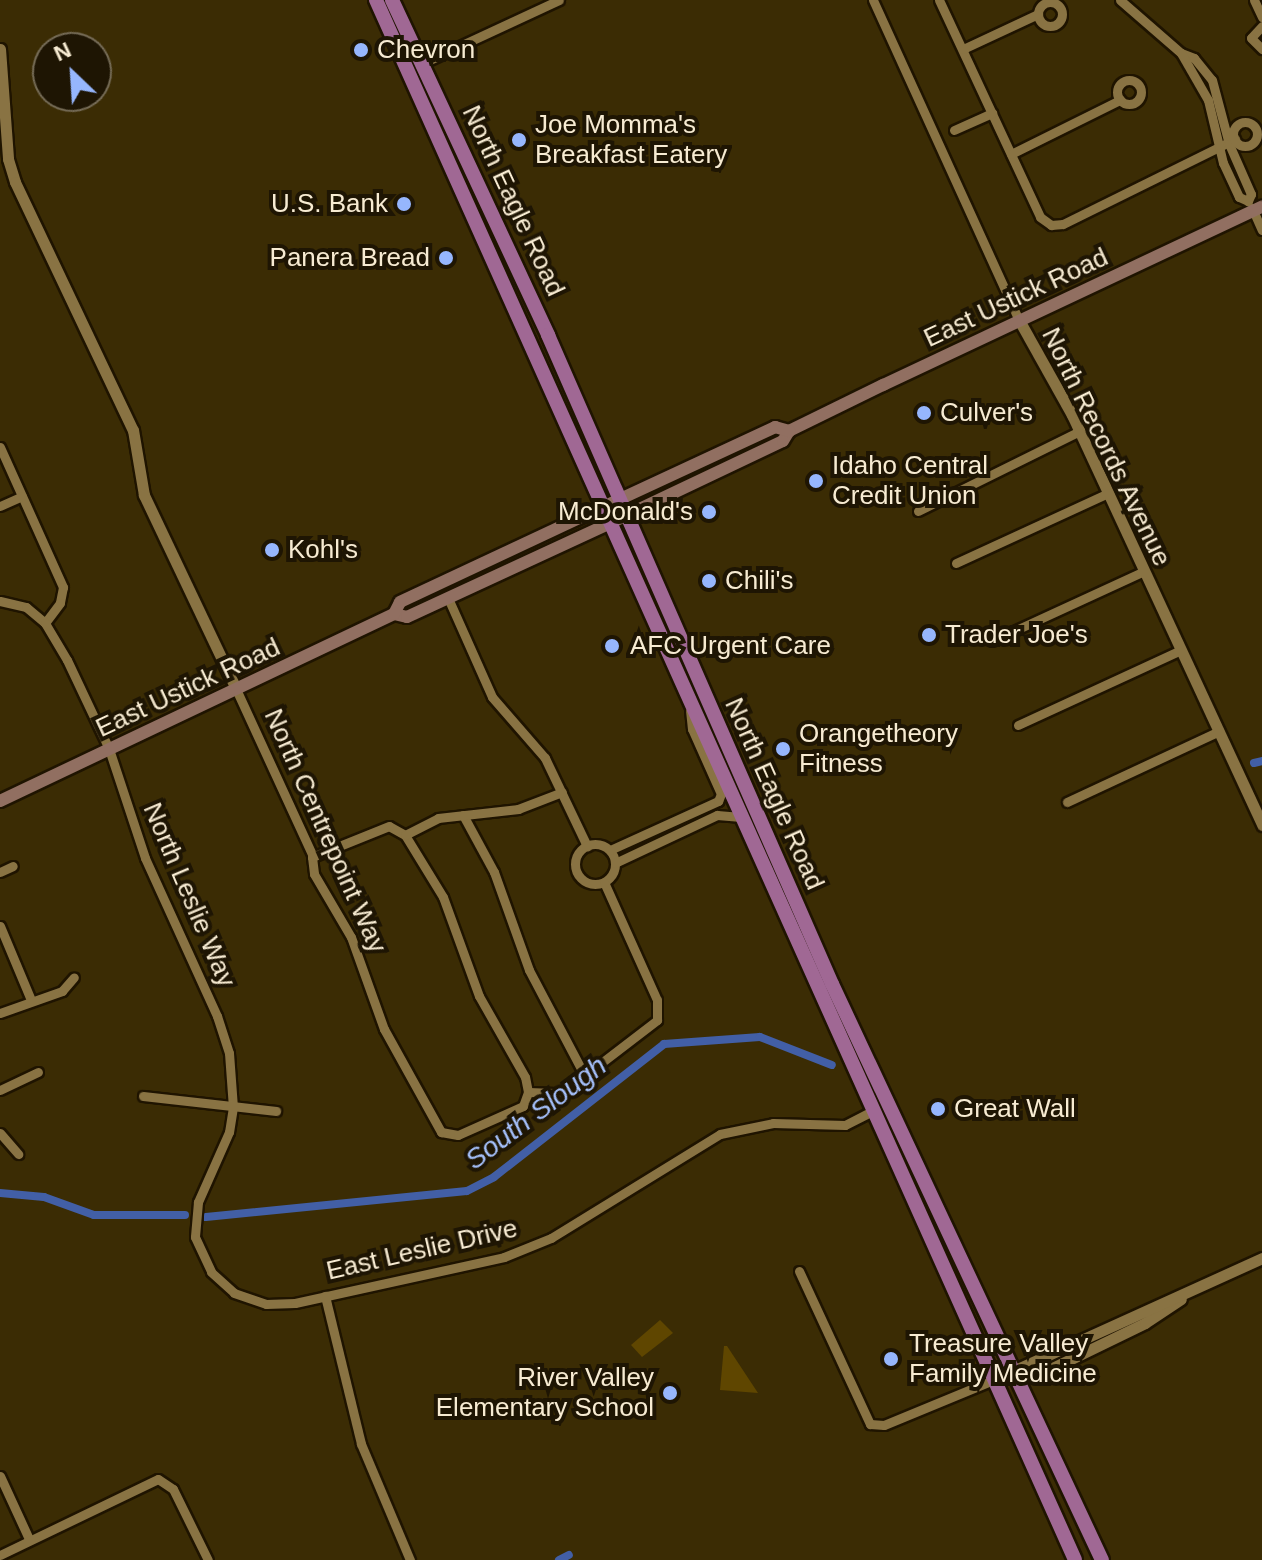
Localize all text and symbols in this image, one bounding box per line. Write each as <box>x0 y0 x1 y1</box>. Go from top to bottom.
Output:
north arrow <box>32 32 112 112</box>
place label: Chevron <box>377 34 475 66</box>
text: N <box>50 37 75 66</box>
marker: Chevron <box>352 41 370 59</box>
street label: North Eagle Road <box>455 101 571 301</box>
place label: Joe Momma's Breakfast Eatery <box>535 109 727 170</box>
marker: Joe Momma's Breakfast Eatery <box>510 131 528 149</box>
place label: U.S. Bank <box>271 188 388 220</box>
marker: U.S. Bank <box>395 195 413 213</box>
place label: Panera Bread <box>270 242 430 274</box>
street label: East Ustick Road <box>919 242 1113 354</box>
marker: Panera Bread <box>437 249 455 267</box>
street label: North Records Avenue <box>1034 322 1178 572</box>
place label: Culver's <box>940 397 1033 429</box>
marker: Culver's <box>915 404 933 422</box>
place label: Idaho Central Credit Union <box>832 450 988 512</box>
marker: Idaho Central Credit Union <box>807 472 825 490</box>
place label: McDonald's <box>558 496 693 528</box>
marker: McDonald's <box>700 503 718 521</box>
place label: Kohl's <box>288 534 358 566</box>
marker: Kohl's <box>263 541 281 559</box>
place label: Chili's <box>725 565 794 597</box>
marker: Chili's <box>700 572 718 590</box>
place label: Trader Joe's <box>945 619 1088 651</box>
marker: Trader Joe's <box>920 626 938 644</box>
place label: AFC Urgent Care <box>630 630 831 662</box>
street label: East Ustick Road <box>91 632 285 744</box>
marker: AFC Urgent Care <box>601 635 623 657</box>
street label: North Eagle Road <box>718 693 830 895</box>
street label: North Centrepoint Way <box>257 704 393 958</box>
place label: Orangetheory Fitness <box>799 718 958 780</box>
marker: Orangetheory Fitness <box>774 740 792 758</box>
street label: North Leslie Way <box>136 798 242 992</box>
water label: South Slough <box>459 1049 613 1177</box>
place label: Great Wall <box>954 1093 1076 1125</box>
marker: Great Wall <box>929 1100 947 1118</box>
street label: East Leslie Drive <box>323 1213 521 1287</box>
place label: Treasure Valley Family Medicine <box>909 1328 1097 1390</box>
marker: Treasure Valley Family Medicine <box>880 1348 902 1370</box>
place label: River Valley Elementary School <box>436 1362 654 1424</box>
marker: River Valley Elementary School <box>661 1384 679 1402</box>

